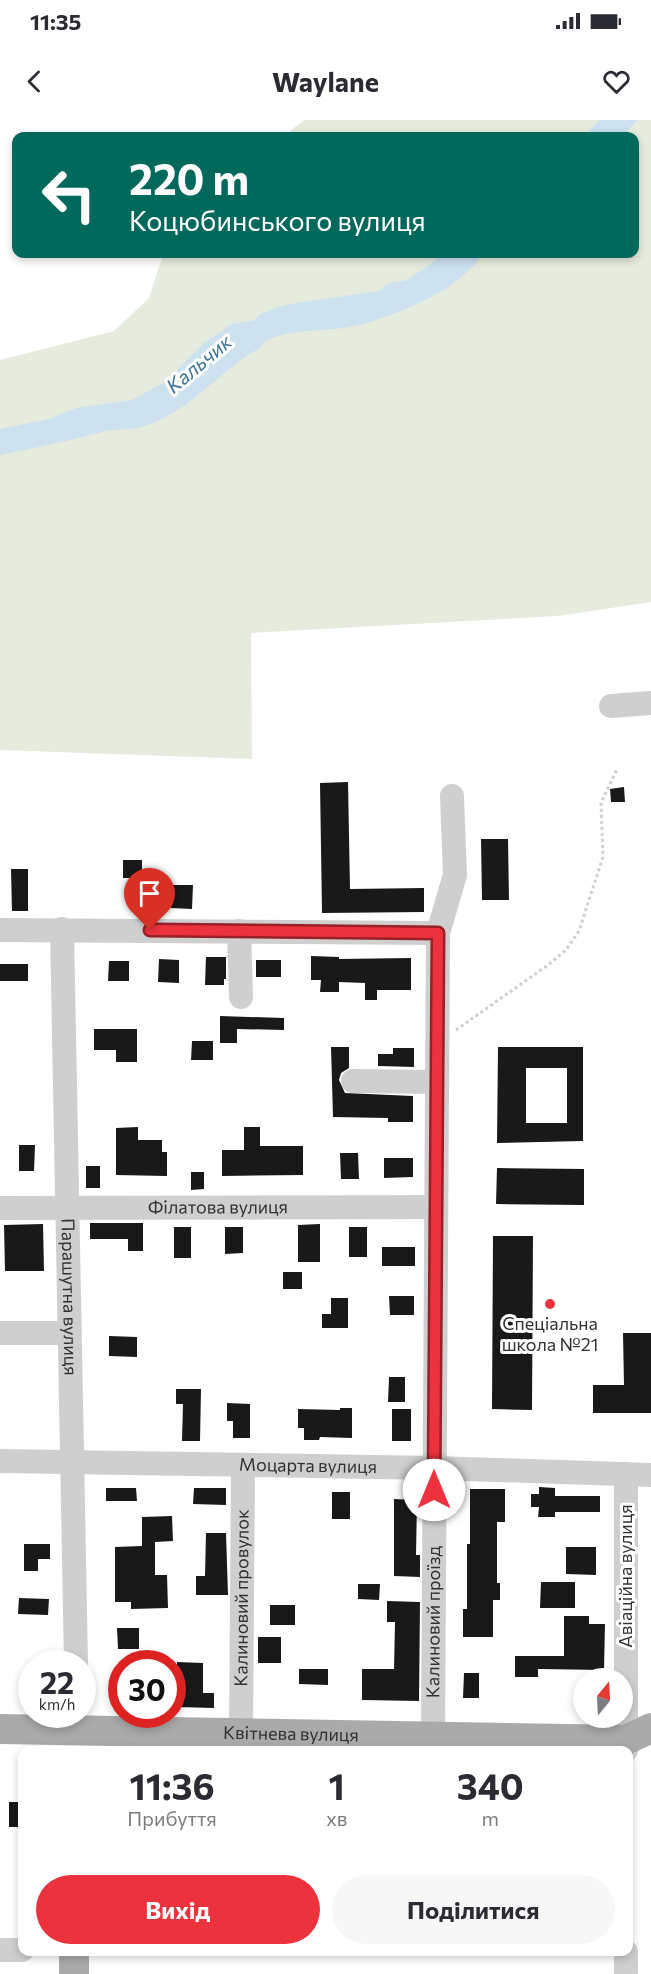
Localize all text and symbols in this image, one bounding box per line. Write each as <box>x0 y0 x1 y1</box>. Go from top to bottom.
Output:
text: 11:35 <box>30 8 81 35</box>
icon: back <box>18 65 51 98</box>
text: Waylane <box>272 65 379 98</box>
icon: heart <box>600 65 633 98</box>
text: 220 m <box>129 152 249 204</box>
icon: left <box>30 156 108 234</box>
text: Коцюбинського вулиця <box>129 204 426 237</box>
water label: Кальчик <box>161 328 237 398</box>
pin <box>124 868 175 930</box>
icon: arrive <box>133 877 166 910</box>
street label: Філатова вулиця <box>148 1195 288 1218</box>
street label: Парашутна вулиця <box>58 1218 83 1376</box>
marker: Спеціальна школа №21 <box>543 1297 557 1311</box>
place label: Спеціальна школа №21 <box>502 1312 598 1355</box>
street label: Моцарта вулиця <box>239 1453 377 1477</box>
position arrow <box>402 1458 466 1522</box>
street label: Авіаційна вулиця <box>614 1504 636 1648</box>
street label: Калиновий провулок <box>229 1509 253 1687</box>
street label: Калиновий проїзд <box>421 1545 444 1698</box>
speed limit sign: 30 <box>108 1650 186 1728</box>
text: 22 <box>40 1663 74 1700</box>
north arrow <box>573 1668 633 1728</box>
map controls <box>573 1668 633 1728</box>
text: km/h <box>39 1695 75 1713</box>
street label: Квітнева вулиця <box>223 1721 359 1745</box>
text: 11:36 <box>129 1763 215 1807</box>
text: 1 <box>329 1763 345 1807</box>
text: 340 <box>457 1763 524 1807</box>
text: Прибуття <box>127 1806 217 1830</box>
text: хв <box>326 1806 347 1830</box>
text: m <box>481 1806 499 1830</box>
button: Вихід <box>36 1875 320 1944</box>
button: Поділитися <box>332 1875 615 1944</box>

